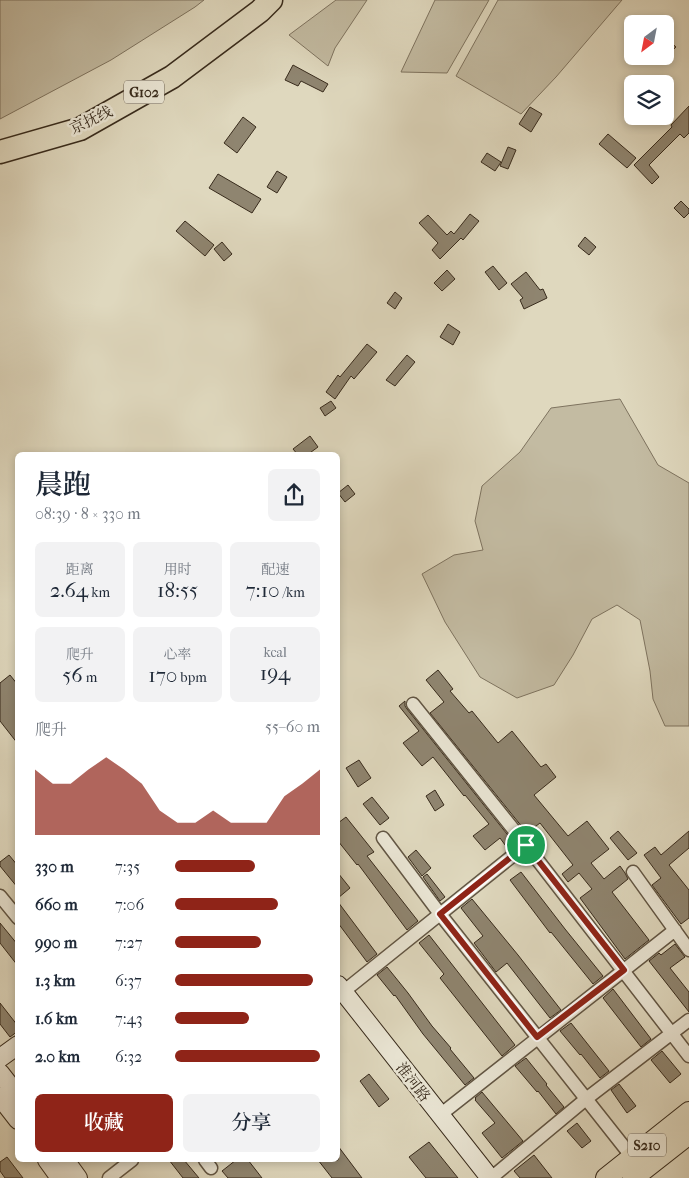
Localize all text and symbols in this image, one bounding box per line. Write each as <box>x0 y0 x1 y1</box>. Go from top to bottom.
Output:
north arrow <box>624 15 674 65</box>
map controls <box>624 15 674 125</box>
button: layers <box>624 75 674 125</box>
road number: G102 <box>124 80 164 104</box>
street label: 京抚线 <box>67 102 115 138</box>
text: 晨跑 <box>35 468 91 501</box>
button: share <box>268 469 320 521</box>
text: 08:39 · 8 × 330 m <box>35 504 141 523</box>
text: 距离 <box>66 561 94 578</box>
text: 用时 <box>163 561 191 578</box>
text: 配速 <box>261 561 289 578</box>
text: 2.64 <box>50 578 88 602</box>
text: 18:55 <box>157 578 198 602</box>
text: 7:10 <box>245 578 280 602</box>
text: km <box>88 584 110 601</box>
text: /km <box>280 584 305 601</box>
text: kcal <box>263 644 287 661</box>
text: 爬升 <box>66 646 94 663</box>
text: 心率 <box>163 646 191 663</box>
text: 194 <box>260 661 291 685</box>
text: 56 <box>62 663 83 687</box>
text: 170 <box>148 663 177 687</box>
text: m <box>83 669 97 686</box>
text: bpm <box>177 669 207 686</box>
text: 55–60 m <box>265 717 320 736</box>
text: 爬升 <box>35 720 67 739</box>
pin <box>505 824 547 866</box>
icon: arrive <box>512 831 540 859</box>
text: 330 m <box>35 857 74 876</box>
text: 7:35 <box>115 857 140 876</box>
text: 660 m <box>35 895 78 914</box>
text: 7:06 <box>115 895 144 914</box>
text: 990 m <box>35 933 77 952</box>
text: 7:27 <box>115 933 143 952</box>
text: 1.3 km <box>35 971 75 990</box>
text: 6:37 <box>115 971 142 990</box>
text: 1.6 km <box>35 1009 77 1028</box>
text: 7:43 <box>115 1009 143 1028</box>
text: 2.0 km <box>35 1047 80 1066</box>
text: 6:32 <box>115 1047 142 1066</box>
street label: 淮河路 <box>392 1059 434 1105</box>
button: 收藏 <box>35 1094 173 1152</box>
button: 分享 <box>183 1094 320 1152</box>
road number: S210 <box>628 1134 666 1156</box>

